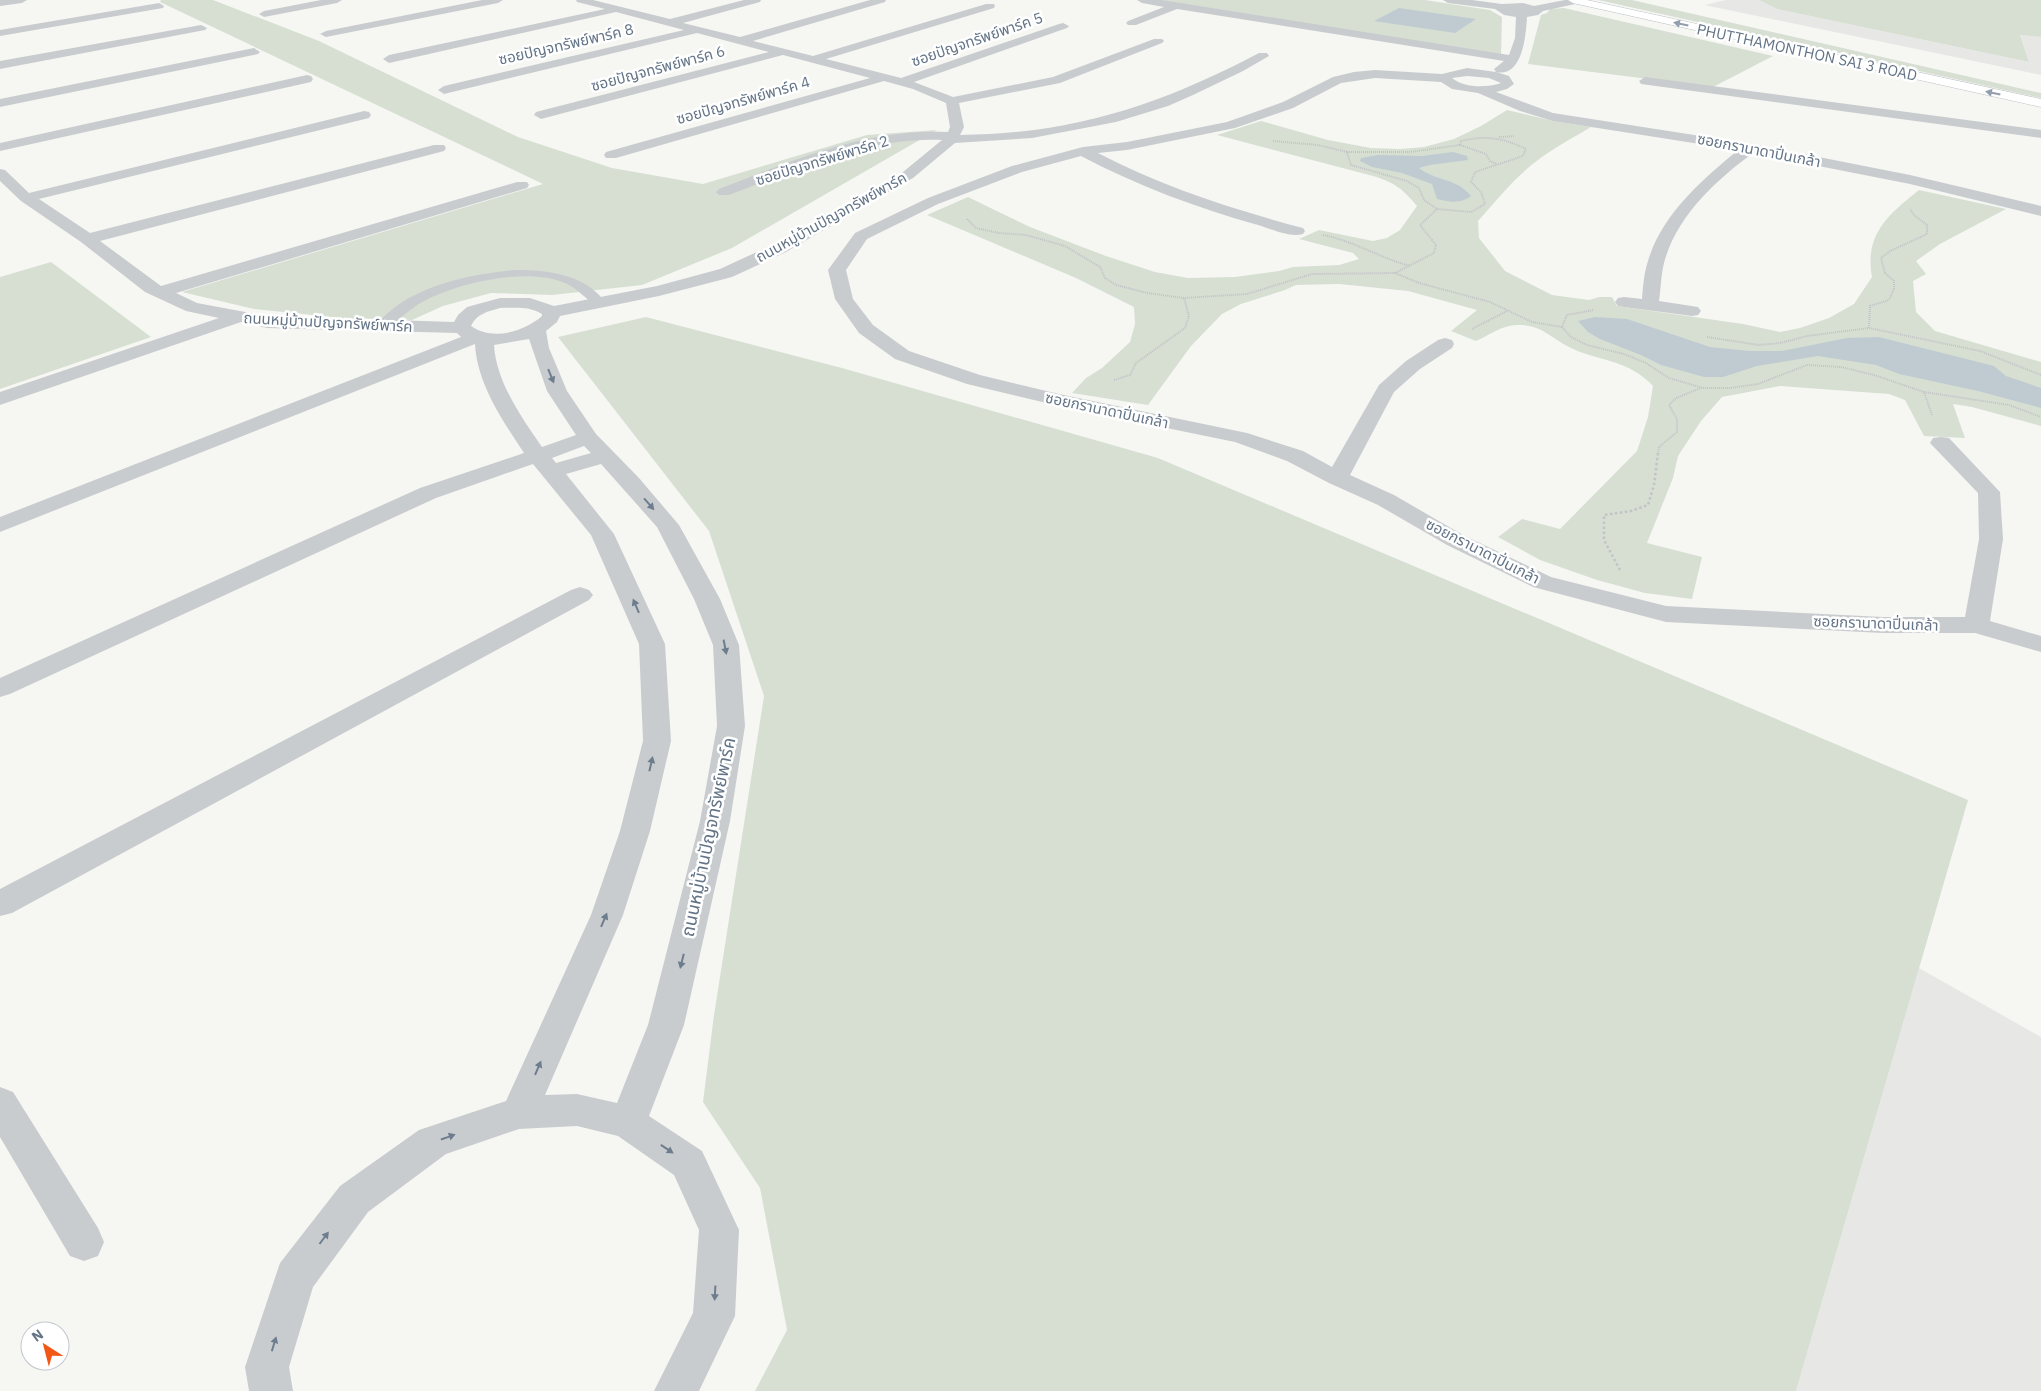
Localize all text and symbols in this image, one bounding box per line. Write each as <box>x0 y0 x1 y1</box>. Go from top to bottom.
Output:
street label: ซอยปัญจทรัพย์พาร์ค 5 <box>909 8 1045 70</box>
street label: ซอยปัญจทรัพย์พาร์ค 8 <box>497 19 635 69</box>
street label: PHUTTHAMONTHON SAI 3 ROAD <box>1695 19 1919 85</box>
one-way arrow <box>1673 20 1688 28</box>
street label: ซอยปัญจทรัพย์พาร์ค 6 <box>589 41 727 95</box>
street label: ซอยปัญจทรัพย์พาร์ค 4 <box>674 72 812 128</box>
one-way arrow <box>1986 89 2001 97</box>
street label: ซอยกรานาดาปิ่นเกล้า <box>1696 129 1822 171</box>
street label: ซอยปัญจทรัพย์พาร์ค 2 <box>753 131 891 189</box>
street label: ถนนหมู่บ้านปัญจทรัพย์พาร์ค <box>752 168 910 266</box>
street label: ถนนหมู่บ้านปัญจทรัพย์พาร์ค <box>243 308 413 336</box>
one-way arrow <box>547 369 555 384</box>
street label: ซอยกรานาดาปิ่นเกล้า <box>1044 388 1170 432</box>
one-way arrow <box>644 498 655 511</box>
street label: ซอยกรานาดาปิ่นเกล้า <box>1423 514 1543 588</box>
one-way arrow <box>631 599 639 613</box>
street label: ซอยกรานาดาปิ่นเกล้า <box>1813 611 1939 635</box>
one-way arrow <box>721 639 729 655</box>
street label: ถนนหมู่บ้านปัญจทรัพย์พาร์ค <box>676 735 741 939</box>
one-way arrow <box>647 757 655 772</box>
one-way arrow <box>601 913 609 927</box>
one-way arrow <box>678 954 686 969</box>
one-way arrow <box>535 1061 543 1075</box>
one-way arrow <box>441 1133 456 1140</box>
one-way arrow <box>660 1144 674 1153</box>
one-way arrow <box>319 1231 329 1245</box>
one-way arrow <box>711 1286 719 1302</box>
north arrow <box>20 1321 70 1371</box>
text: N <box>28 1325 47 1346</box>
one-way arrow <box>271 1336 279 1351</box>

